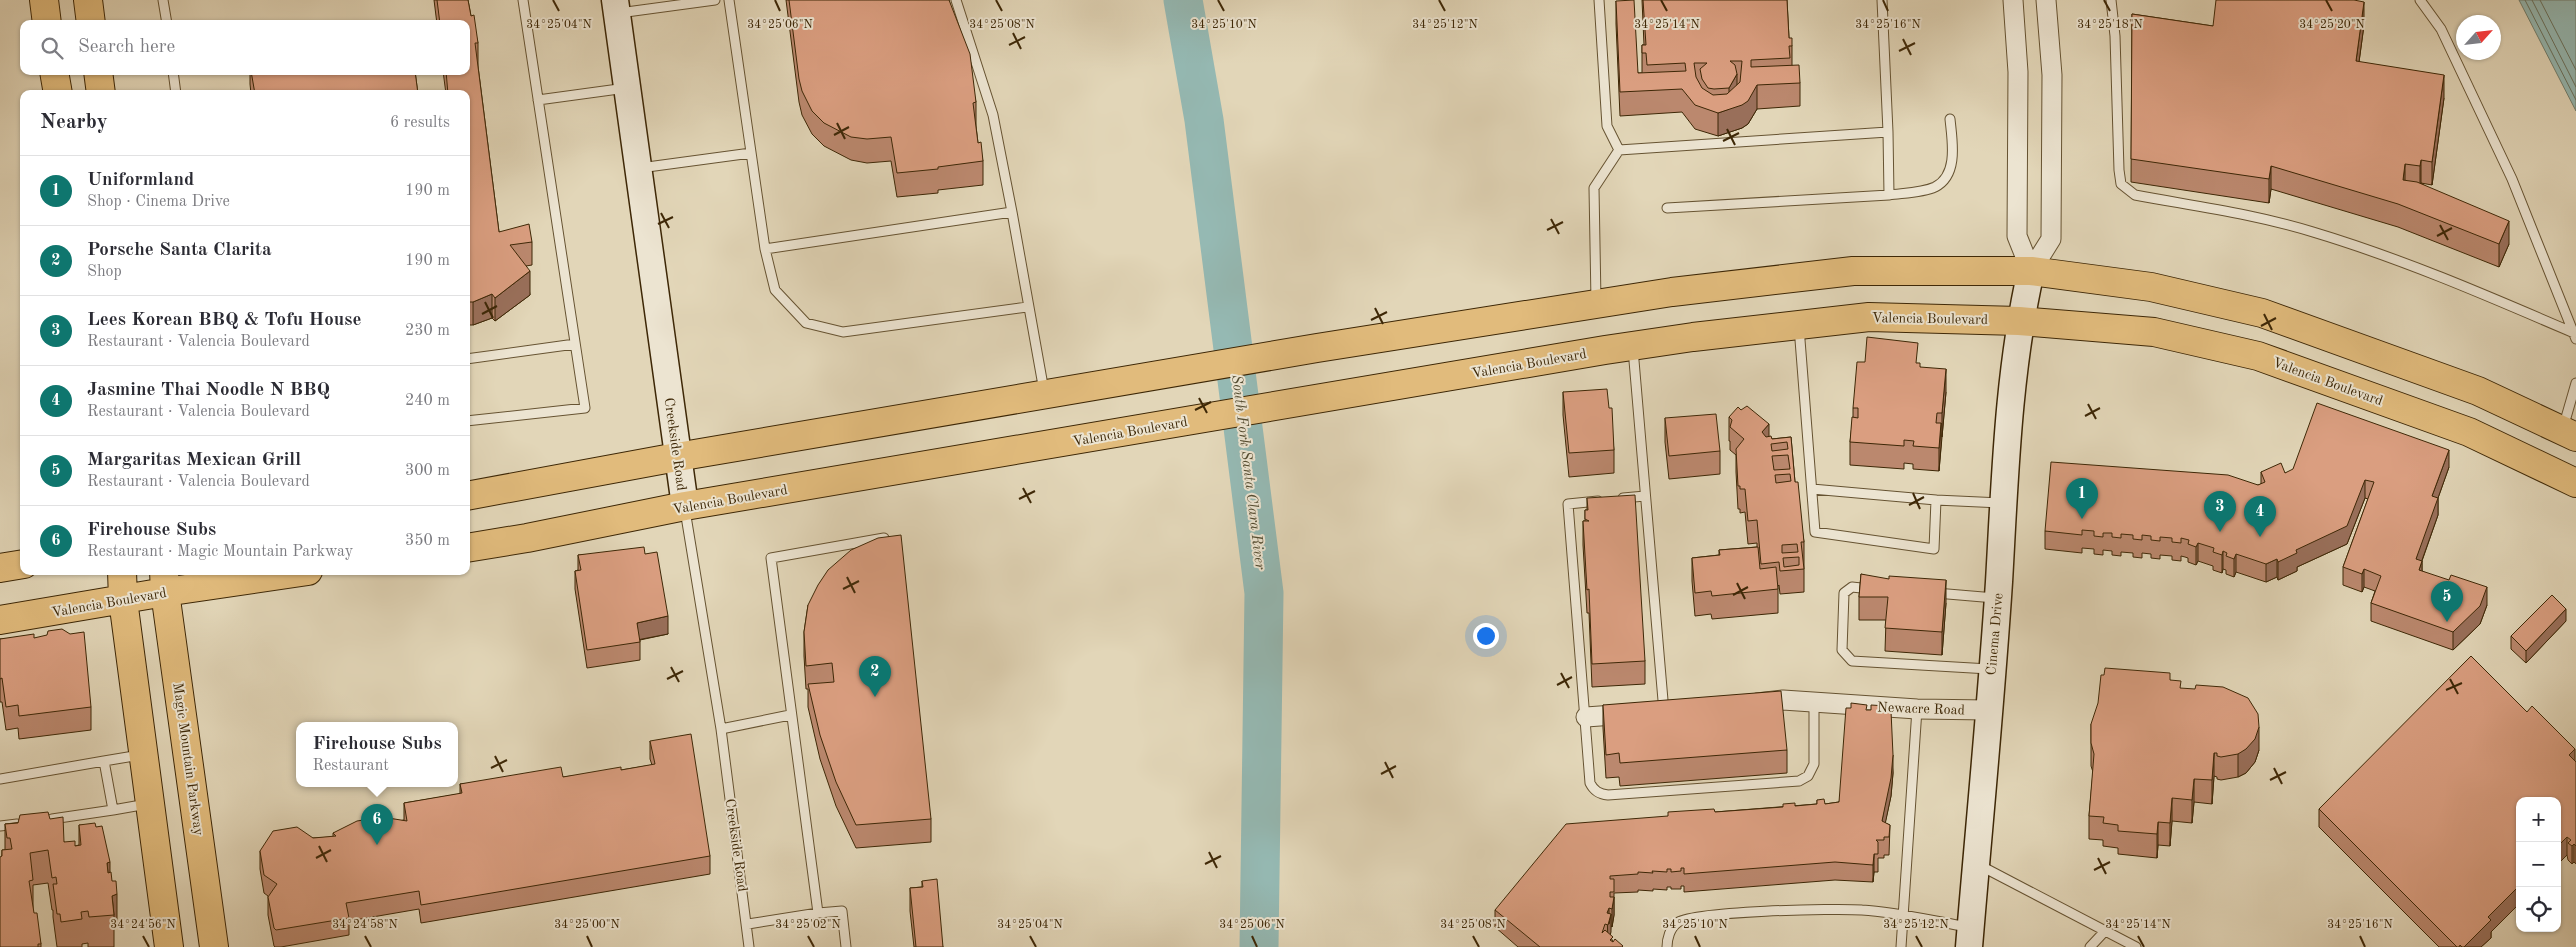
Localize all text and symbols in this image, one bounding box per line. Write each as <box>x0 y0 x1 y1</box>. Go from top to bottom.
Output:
north arrow <box>2456 15 2501 60</box>
text: 34°25'04"N <box>526 18 592 31</box>
text: 34°25'06"N <box>747 18 813 31</box>
text: 34°25'08"N <box>969 18 1035 31</box>
text: 34°25'10"N <box>1191 18 1257 31</box>
text: 34°25'12"N <box>1412 18 1478 31</box>
text: 34°25'14"N <box>1634 18 1700 31</box>
text: 34°25'16"N <box>1855 18 1921 31</box>
text: 34°25'18"N <box>2077 18 2143 31</box>
text: 34°25'20"N <box>2299 18 2365 31</box>
search box <box>20 20 470 75</box>
icon: search <box>38 34 66 62</box>
text: Search here <box>78 38 175 57</box>
text: Nearby <box>40 112 108 133</box>
text: 6 results <box>390 115 450 131</box>
text: Uniformland <box>87 171 194 190</box>
text: 1 <box>51 183 61 199</box>
text: 190 m <box>405 183 450 199</box>
text: Shop · Cinema Drive <box>87 194 230 210</box>
text: Porsche Santa Clarita <box>87 241 272 260</box>
text: 2 <box>51 253 61 269</box>
text: 190 m <box>405 253 450 269</box>
text: Shop <box>87 264 122 280</box>
text: Lees Korean BBQ & Tofu House <box>87 311 361 330</box>
street label: Valencia Boulevard <box>1872 311 1988 327</box>
text: 3 <box>51 323 61 339</box>
text: 230 m <box>405 323 450 339</box>
text: Restaurant · Valencia Boulevard <box>87 334 310 350</box>
street label: Valencia Boulevard <box>1471 347 1588 381</box>
street label: Valencia Boulevard <box>2271 355 2385 408</box>
water label: South Fork Santa Clara River <box>1228 374 1267 571</box>
text: Jasmine Thai Noodle N BBQ <box>87 381 330 400</box>
text: 4 <box>51 393 61 409</box>
text: 240 m <box>405 393 450 409</box>
street label: Creekside Road <box>662 397 688 492</box>
text: Restaurant · Valencia Boulevard <box>87 404 310 420</box>
street label: Valencia Boulevard <box>1072 415 1189 449</box>
text: Margaritas Mexican Grill <box>87 451 301 470</box>
text: 5 <box>51 463 61 479</box>
text: 300 m <box>405 463 450 479</box>
text: Restaurant · Valencia Boulevard <box>87 474 310 490</box>
pin: 1 <box>2066 478 2098 519</box>
street label: Valencia Boulevard <box>672 483 789 517</box>
pin: 3 <box>2204 491 2236 532</box>
pin: 4 <box>2244 496 2276 537</box>
text: Firehouse Subs <box>87 521 216 540</box>
text: 6 <box>51 533 61 549</box>
text: 350 m <box>405 533 450 549</box>
text: Restaurant · Magic Mountain Parkway <box>87 544 353 560</box>
pin: 5 <box>2431 581 2463 622</box>
street label: Valencia Boulevard <box>51 586 168 620</box>
street label: Cinema Drive <box>1984 592 2006 676</box>
your location <box>1473 623 1499 649</box>
pin: 2 <box>859 656 891 697</box>
street label: Magic Mountain Parkway <box>170 682 206 837</box>
street label: Newacre Road <box>1877 700 1965 718</box>
popup <box>296 722 458 787</box>
text: Firehouse Subs <box>312 735 442 754</box>
text: Restaurant <box>312 758 389 774</box>
map controls <box>2516 797 2561 932</box>
button: + <box>2516 797 2561 842</box>
street label: Creekside Road <box>723 798 749 893</box>
pin: 6 <box>361 804 393 845</box>
button: − <box>2516 842 2561 887</box>
button: locate <box>2516 887 2561 932</box>
text: 34°24'56"N <box>110 918 176 931</box>
text: 34°24'58"N <box>332 918 398 931</box>
text: 34°25'00"N <box>554 918 620 931</box>
text: 34°25'02"N <box>775 918 841 931</box>
text: 34°25'04"N <box>997 918 1063 931</box>
text: 34°25'06"N <box>1219 918 1285 931</box>
text: 34°25'08"N <box>1440 918 1506 931</box>
text: 34°25'10"N <box>1662 918 1728 931</box>
text: 34°25'12"N <box>1883 918 1949 931</box>
text: 34°25'14"N <box>2105 918 2171 931</box>
text: 34°25'16"N <box>2327 918 2393 931</box>

